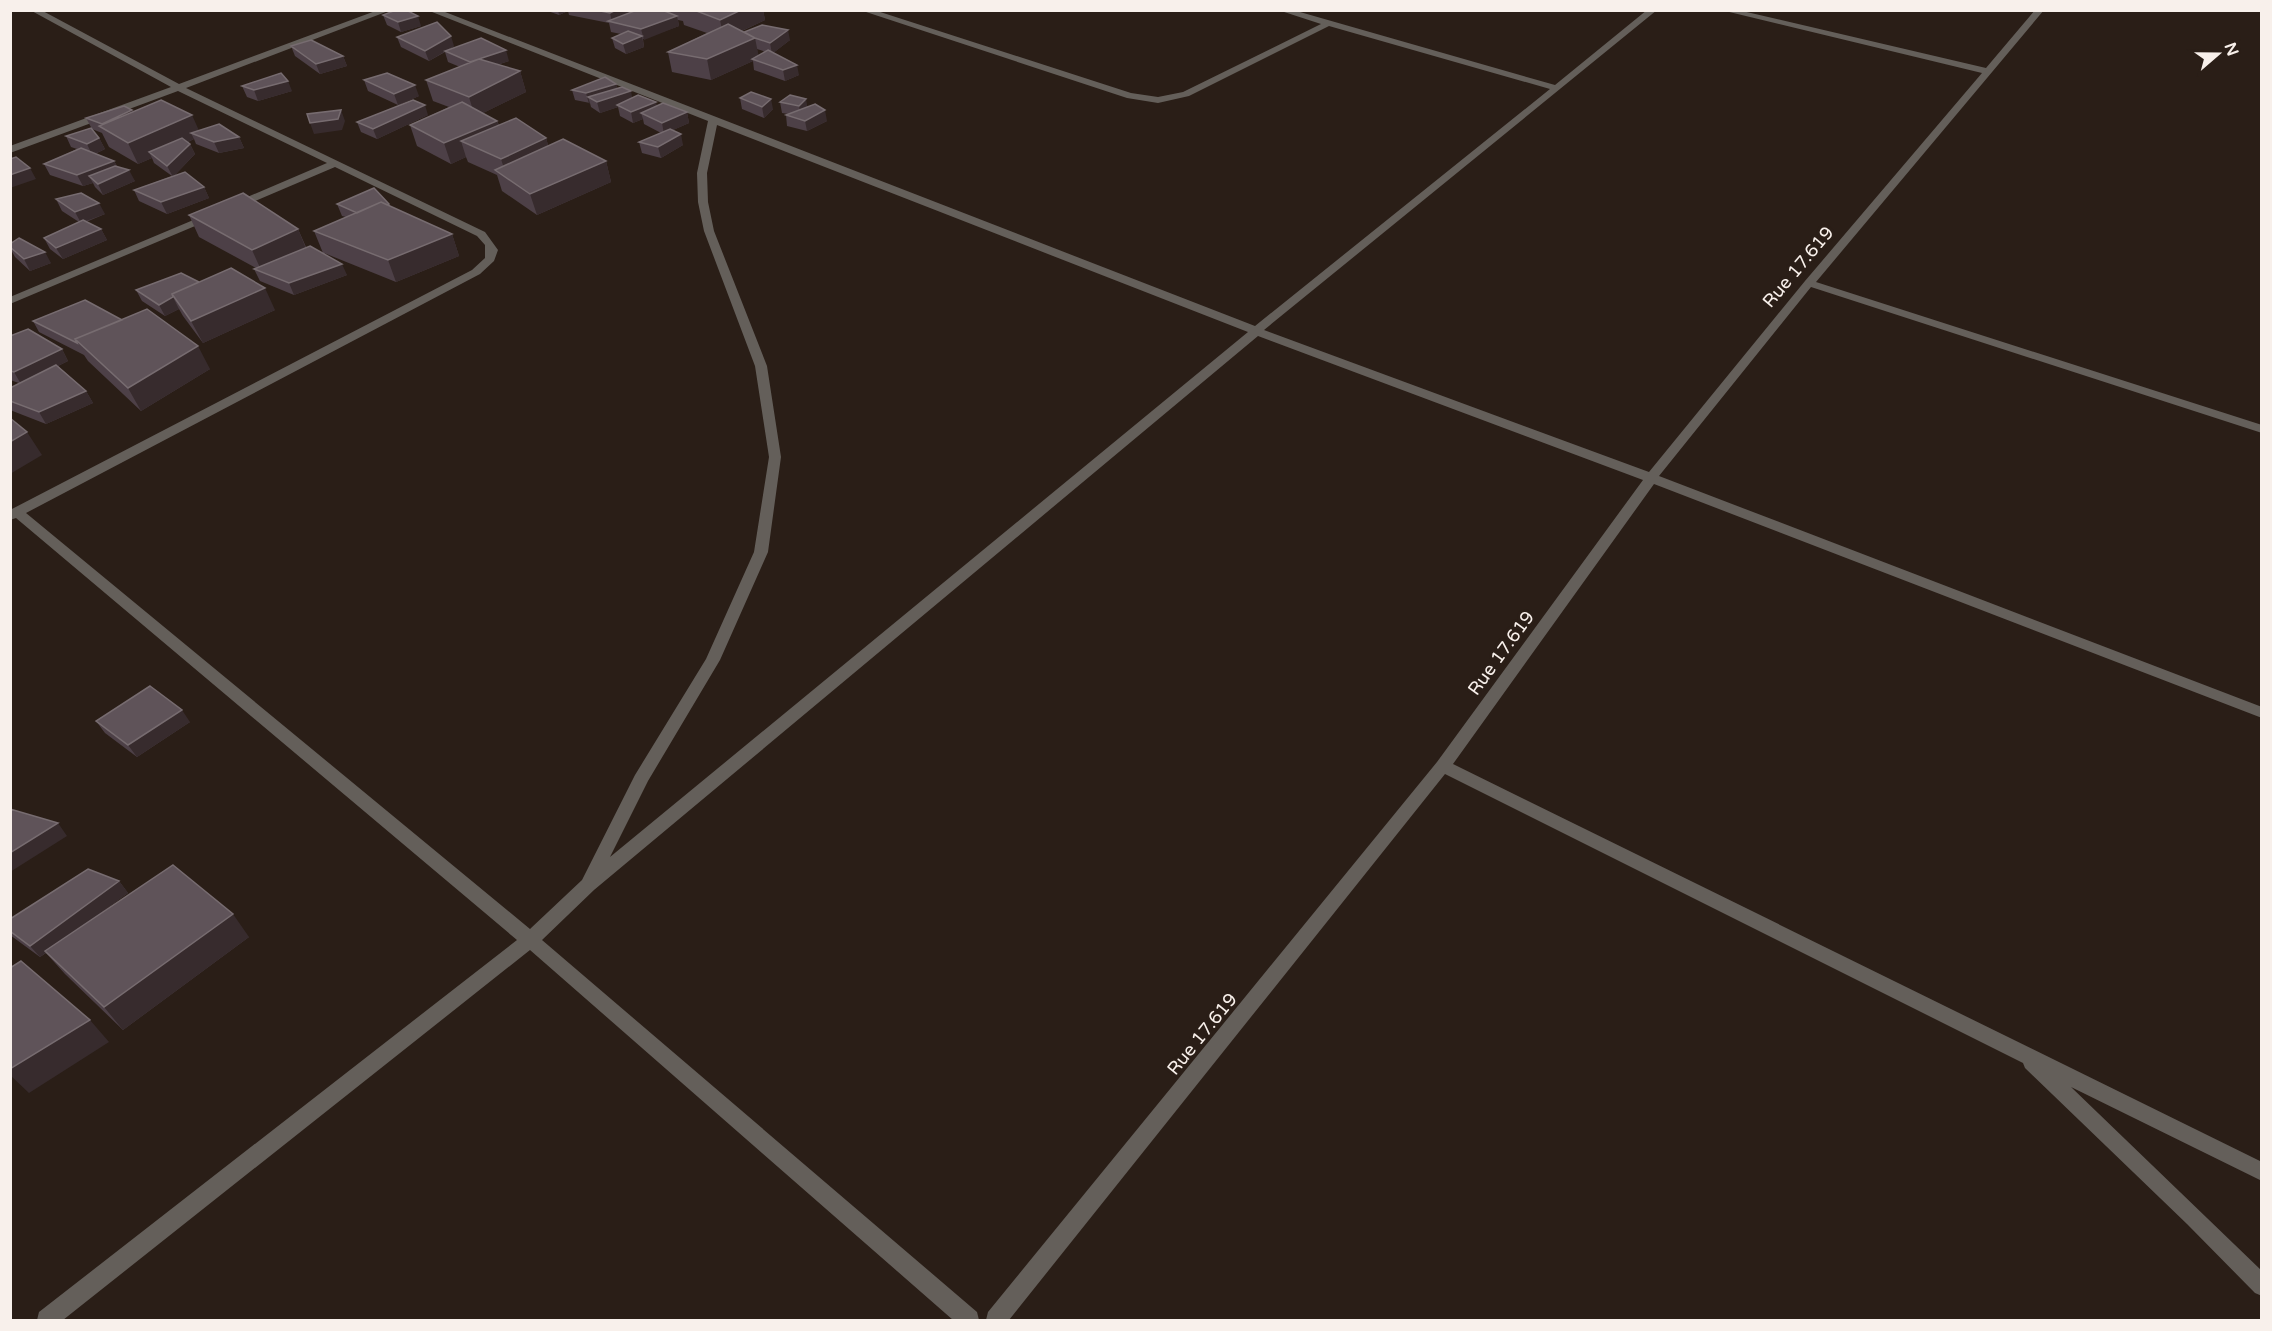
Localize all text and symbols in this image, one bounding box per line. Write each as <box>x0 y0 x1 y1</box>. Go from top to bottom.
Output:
north arrow <box>2188 24 2248 84</box>
text: N <box>2220 40 2243 59</box>
street label: Rue 17.619 <box>1758 222 1838 312</box>
street label: Rue 17.619 <box>1463 607 1539 699</box>
street label: Rue 17.619 <box>1162 989 1242 1079</box>

